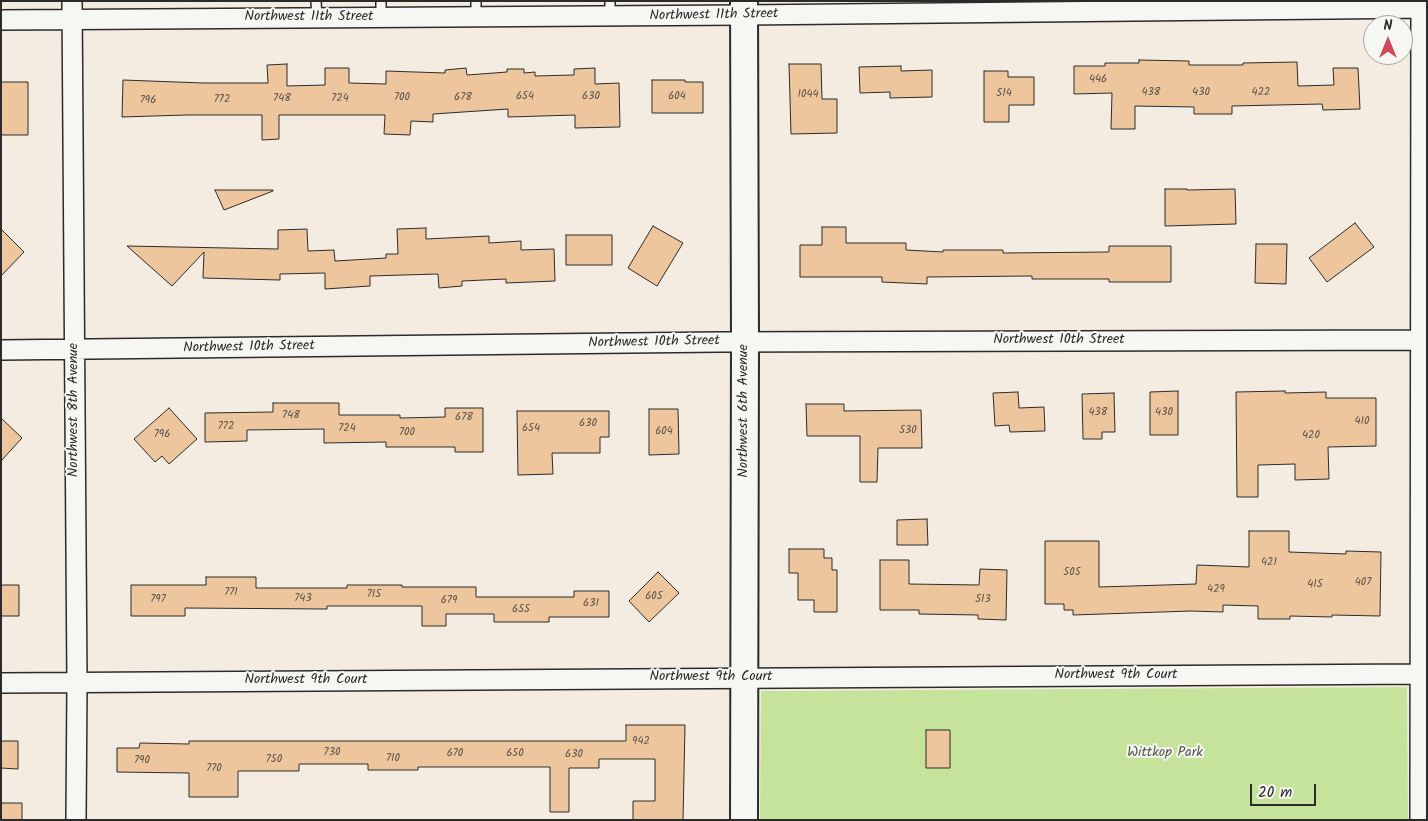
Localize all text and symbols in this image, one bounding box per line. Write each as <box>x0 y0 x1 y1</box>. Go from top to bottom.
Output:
street label: Northwest 11th Street <box>649 6 779 26</box>
street label: Northwest 11th Street <box>245 10 373 26</box>
north arrow <box>1363 15 1413 65</box>
text: N <box>1384 15 1392 37</box>
house number: 446 <box>1089 73 1107 87</box>
house number: 438 <box>1142 86 1160 100</box>
house number: 430 <box>1192 86 1210 100</box>
house number: 422 <box>1252 86 1270 100</box>
house number: 514 <box>996 87 1012 101</box>
house number: 1044 <box>797 88 819 102</box>
house number: 654 <box>516 90 534 104</box>
house number: 630 <box>582 90 600 104</box>
house number: 604 <box>668 90 686 104</box>
house number: 700 <box>394 91 410 105</box>
house number: 678 <box>454 91 472 105</box>
house number: 748 <box>273 92 291 106</box>
house number: 724 <box>331 92 349 106</box>
house number: 772 <box>214 93 230 107</box>
house number: 796 <box>140 94 156 108</box>
street label: Northwest 10th Street <box>588 333 720 353</box>
street label: Northwest 10th Street <box>993 333 1125 349</box>
street label: Northwest 10th Street <box>183 338 315 358</box>
street label: Northwest 8th Avenue <box>67 343 83 477</box>
street label: Northwest 6th Avenue <box>737 344 753 478</box>
house number: 438 <box>1089 406 1107 420</box>
house number: 430 <box>1155 406 1173 420</box>
house number: 748 <box>282 409 300 423</box>
house number: 678 <box>455 411 473 425</box>
house number: 410 <box>1354 415 1370 429</box>
house number: 630 <box>579 417 597 431</box>
house number: 772 <box>218 420 234 434</box>
house number: 724 <box>338 422 356 436</box>
house number: 654 <box>522 422 540 436</box>
house number: 530 <box>899 424 917 438</box>
house number: 604 <box>655 425 673 439</box>
house number: 700 <box>399 426 415 440</box>
house number: 796 <box>154 428 170 442</box>
house number: 420 <box>1302 429 1320 443</box>
house number: 421 <box>1261 556 1277 570</box>
house number: 505 <box>1063 566 1081 580</box>
house number: 407 <box>1355 576 1371 590</box>
house number: 415 <box>1307 578 1323 592</box>
house number: 429 <box>1207 583 1225 597</box>
house number: 771 <box>224 586 238 600</box>
house number: 715 <box>367 588 381 602</box>
house number: 605 <box>645 590 663 604</box>
house number: 743 <box>294 592 312 606</box>
house number: 797 <box>150 593 166 607</box>
house number: 513 <box>975 593 991 607</box>
house number: 679 <box>441 594 457 608</box>
house number: 631 <box>583 597 599 611</box>
house number: 655 <box>512 603 530 617</box>
street label: Northwest 9th Court <box>1055 668 1177 684</box>
street label: Northwest 9th Court <box>650 670 772 686</box>
street label: Northwest 9th Court <box>245 673 367 689</box>
house number: 942 <box>632 735 650 749</box>
house number: 730 <box>324 746 340 760</box>
park label: Wittkop Park <box>1127 746 1203 762</box>
house number: 670 <box>447 747 463 761</box>
house number: 650 <box>506 747 524 761</box>
house number: 630 <box>565 748 583 762</box>
house number: 710 <box>386 752 400 766</box>
house number: 750 <box>266 753 282 767</box>
house number: 790 <box>134 754 150 768</box>
house number: 770 <box>206 762 222 776</box>
scale bar <box>1253 774 1319 806</box>
text: 20 m <box>1258 781 1292 805</box>

